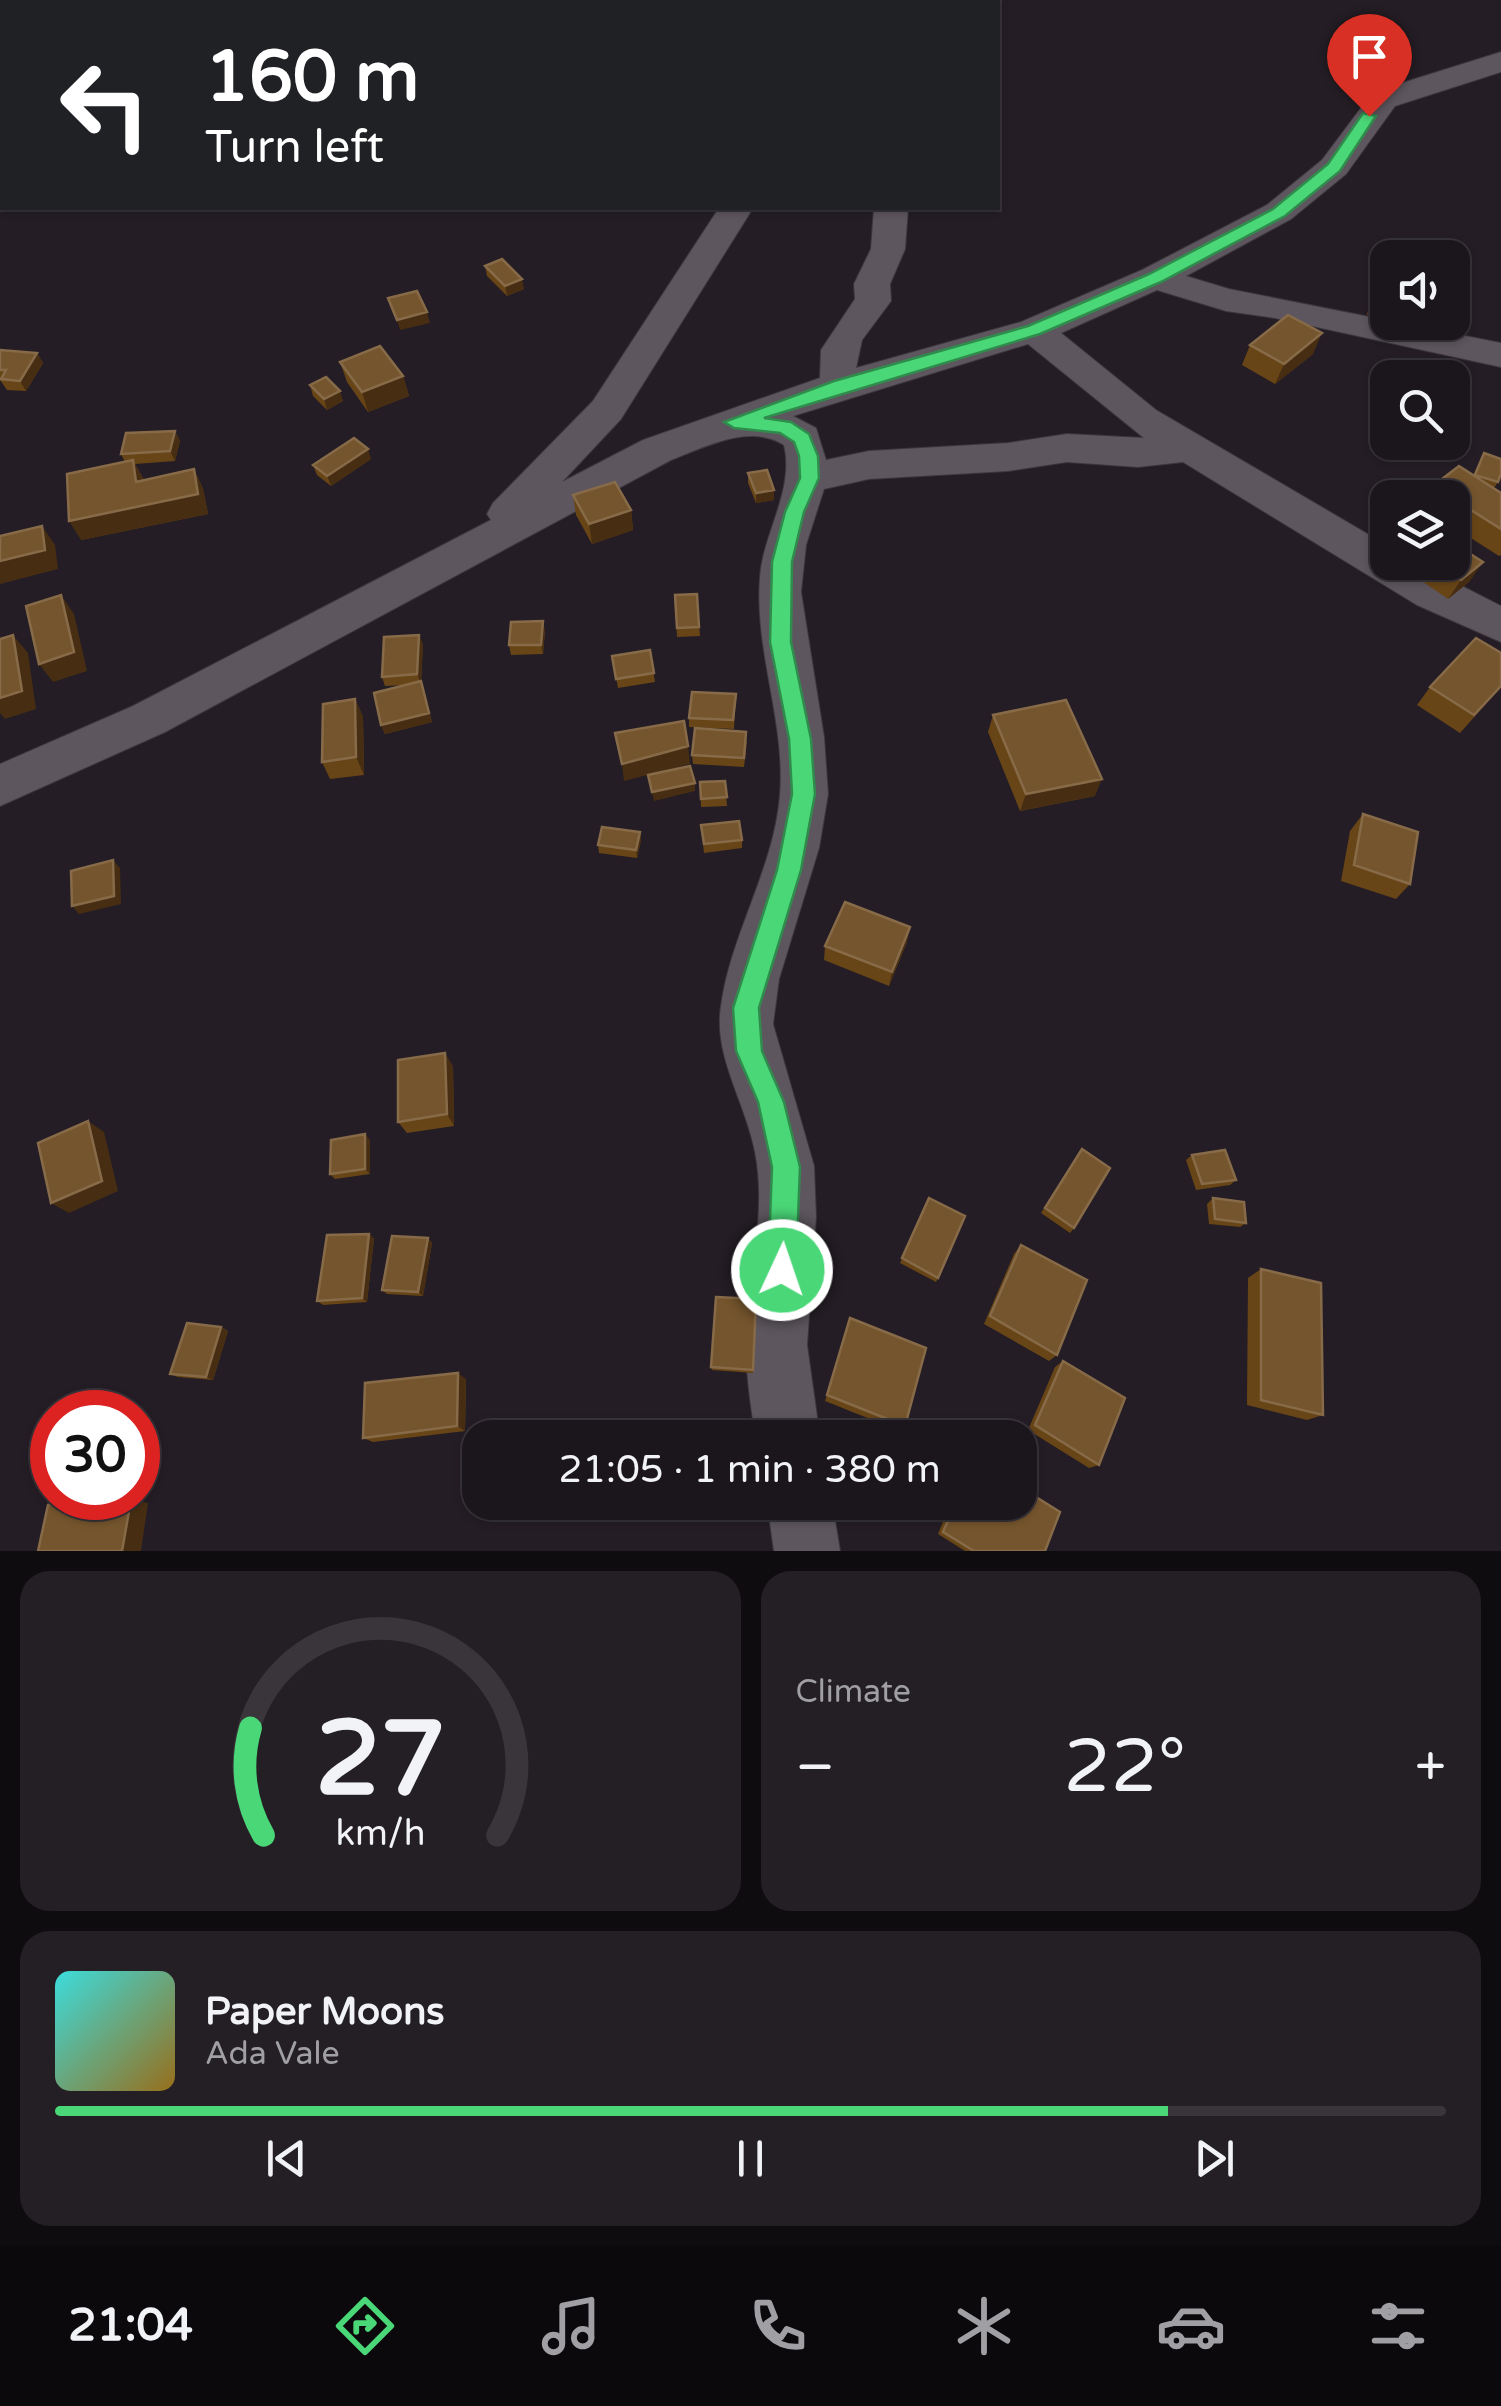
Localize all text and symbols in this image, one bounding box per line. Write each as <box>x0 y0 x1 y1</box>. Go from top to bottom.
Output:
pin <box>1327 14 1412 117</box>
icon: arrive <box>1342 29 1397 84</box>
text: 160 m <box>205 36 419 120</box>
icon: left <box>40 40 170 170</box>
text: Turn left <box>205 121 384 175</box>
map controls <box>1370 240 1470 580</box>
button: sound <box>1370 240 1470 340</box>
button: search <box>1370 360 1470 460</box>
button: layers <box>1370 480 1470 580</box>
position arrow <box>730 1218 834 1322</box>
speed limit sign: 30 <box>30 1390 160 1520</box>
text: 21:05 · 1 min · 380 m <box>558 1447 941 1493</box>
text: Climate <box>796 1673 911 1711</box>
text: 27 <box>315 1698 446 1823</box>
text: 22° <box>1064 1722 1186 1812</box>
text: − <box>796 1735 835 1801</box>
text: + <box>1415 1735 1446 1801</box>
text: km/h <box>335 1812 425 1855</box>
text: Paper Moons <box>205 1989 445 2035</box>
text: Ada Vale <box>205 2035 340 2073</box>
icon: previous <box>259 2131 314 2186</box>
icon: pause <box>723 2131 778 2186</box>
icon: next <box>1187 2131 1242 2186</box>
icon: directions <box>330 2291 400 2361</box>
icon: music <box>536 2291 606 2361</box>
icon: phone <box>743 2291 813 2361</box>
icon: climate <box>949 2291 1019 2361</box>
icon: car <box>1156 2291 1226 2361</box>
icon: filters <box>1363 2291 1433 2361</box>
text: 21:04 <box>68 2299 193 2353</box>

